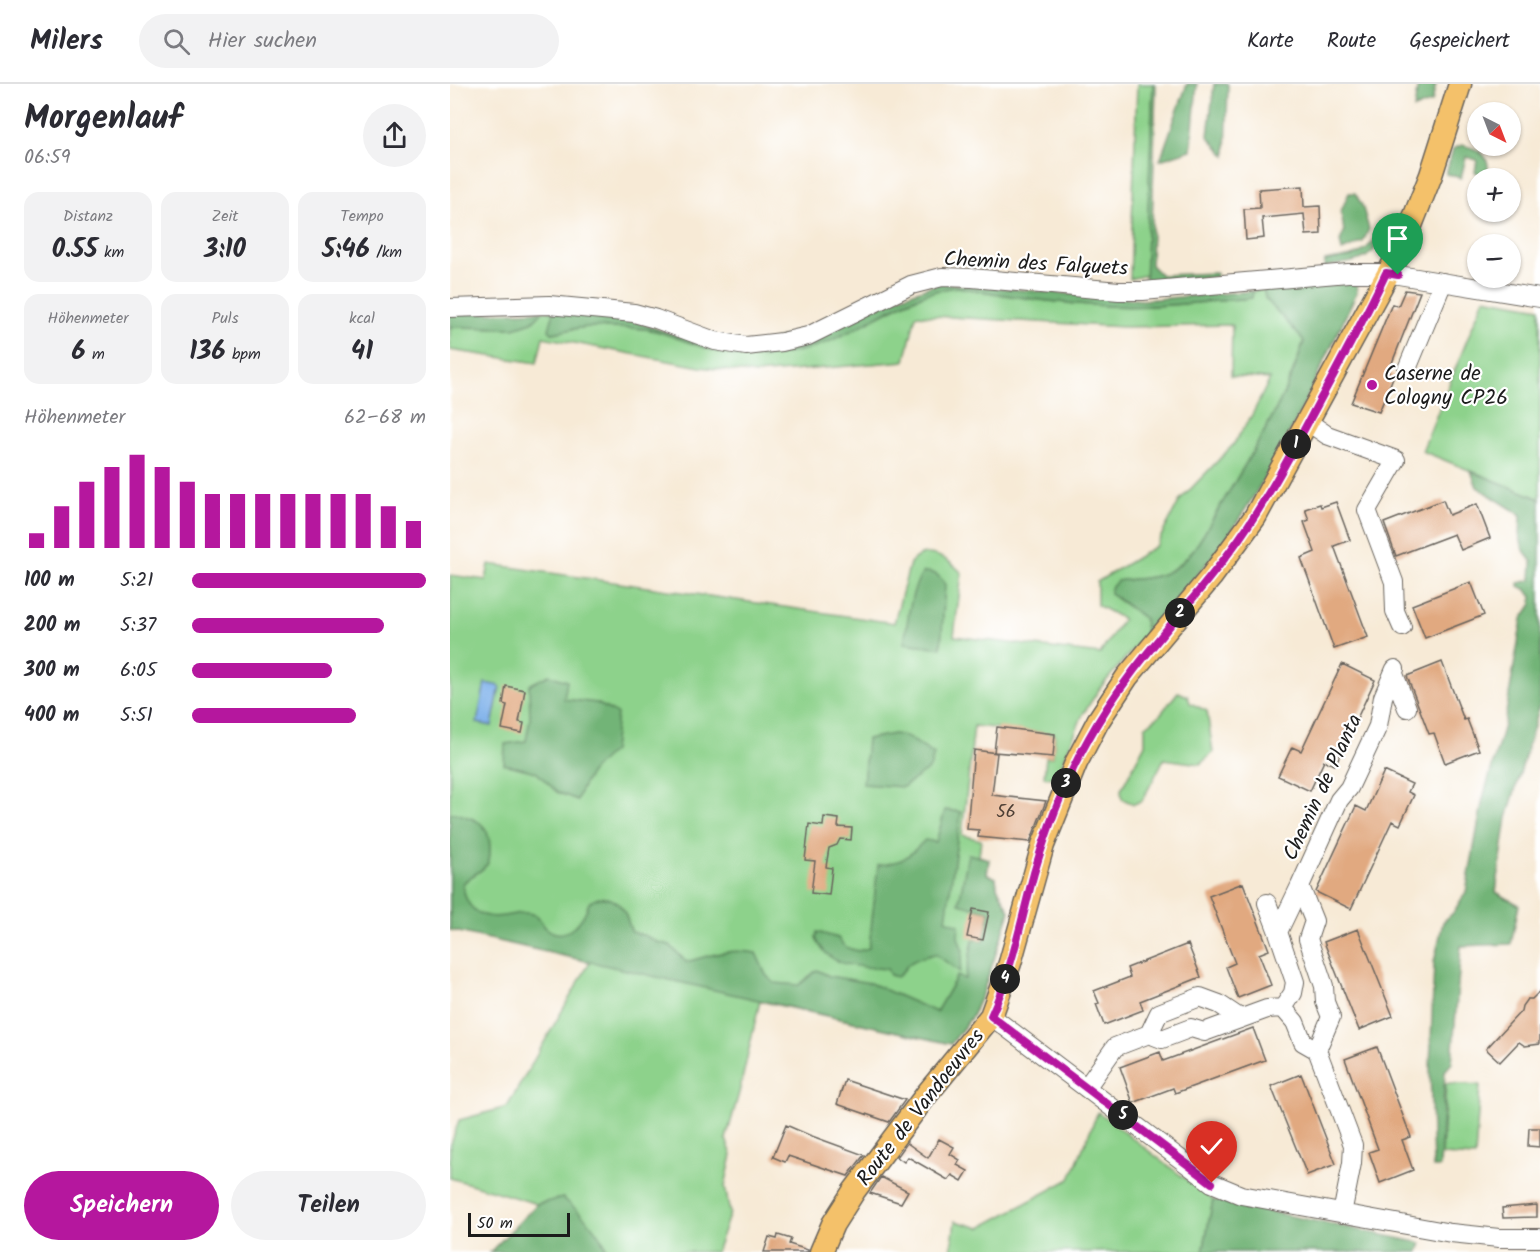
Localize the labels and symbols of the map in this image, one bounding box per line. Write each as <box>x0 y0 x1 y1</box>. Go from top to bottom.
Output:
north arrow <box>1467 102 1521 156</box>
pin <box>1372 213 1423 275</box>
street label: Chemin des Falquets <box>943 243 1129 286</box>
place label: Caserne de Cologny CP26 <box>1384 358 1508 415</box>
marker: Caserne de Cologny CP26 <box>1365 378 1379 392</box>
pin: 1 <box>1281 429 1311 459</box>
pin: 2 <box>1165 598 1195 628</box>
street label: Chemin de Planta <box>1275 709 1372 866</box>
pin: 3 <box>1051 768 1081 798</box>
house number: 56 <box>996 798 1016 827</box>
pin: 4 <box>990 964 1020 994</box>
street label: Route de Vandoeuvres <box>849 1022 993 1194</box>
pin: 5 <box>1108 1100 1138 1130</box>
pin <box>1186 1121 1237 1183</box>
scale bar <box>468 1210 570 1238</box>

